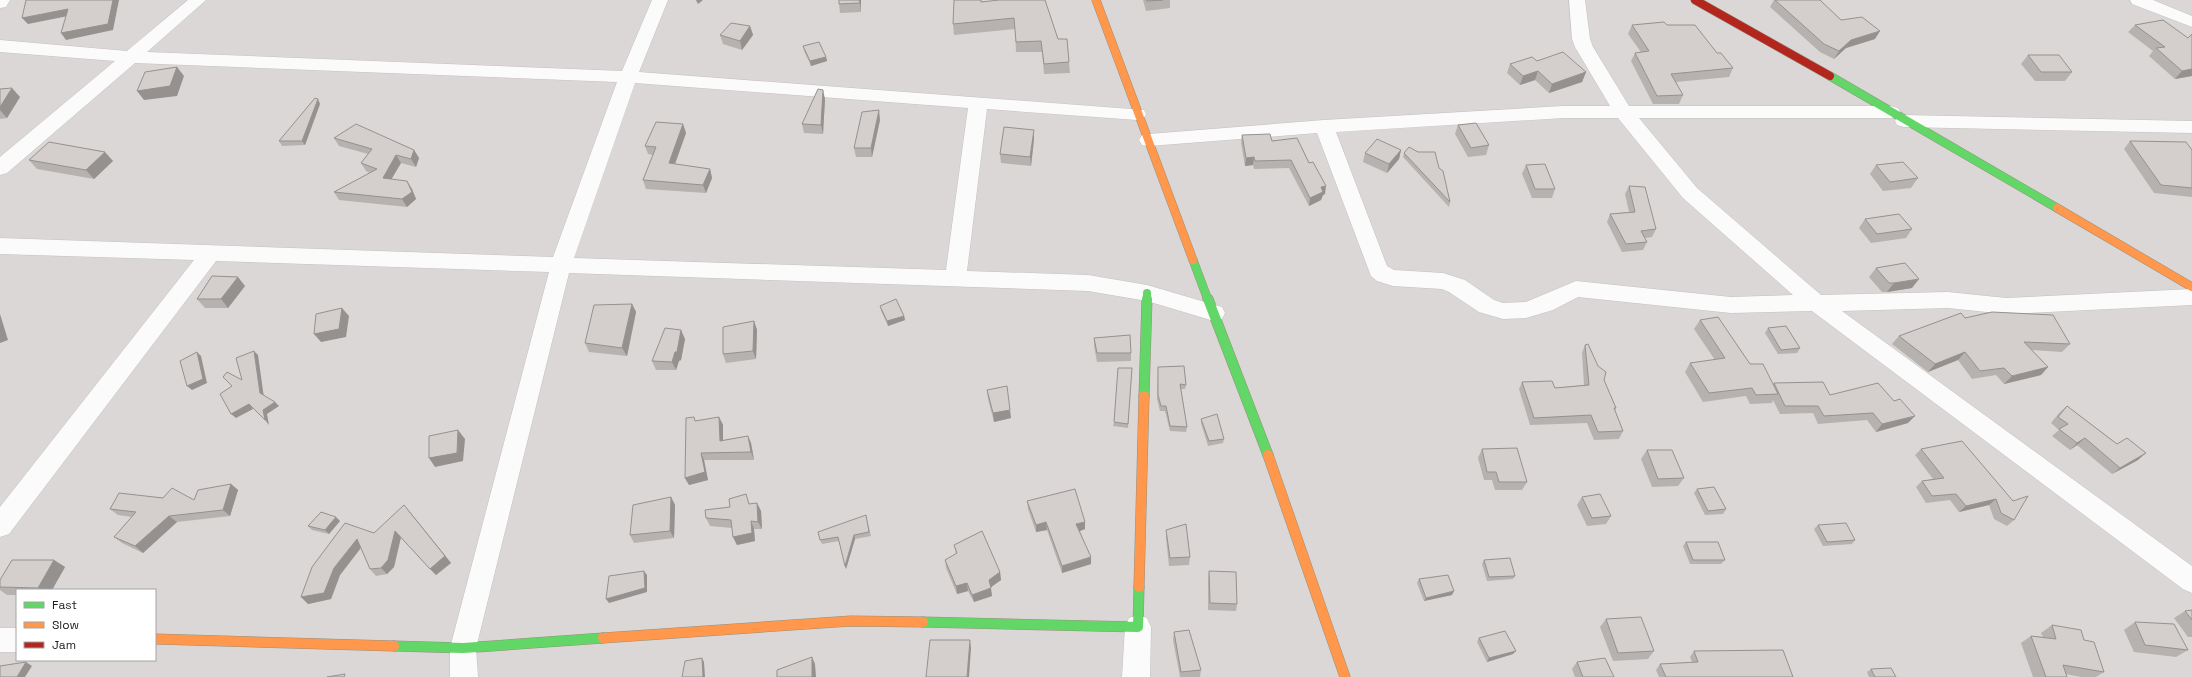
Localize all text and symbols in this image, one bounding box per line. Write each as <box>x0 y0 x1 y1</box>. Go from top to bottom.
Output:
legend <box>16 589 156 661</box>
text: Fast <box>52 597 77 613</box>
text: Slow <box>52 617 79 633</box>
text: Jam <box>52 637 76 653</box>

